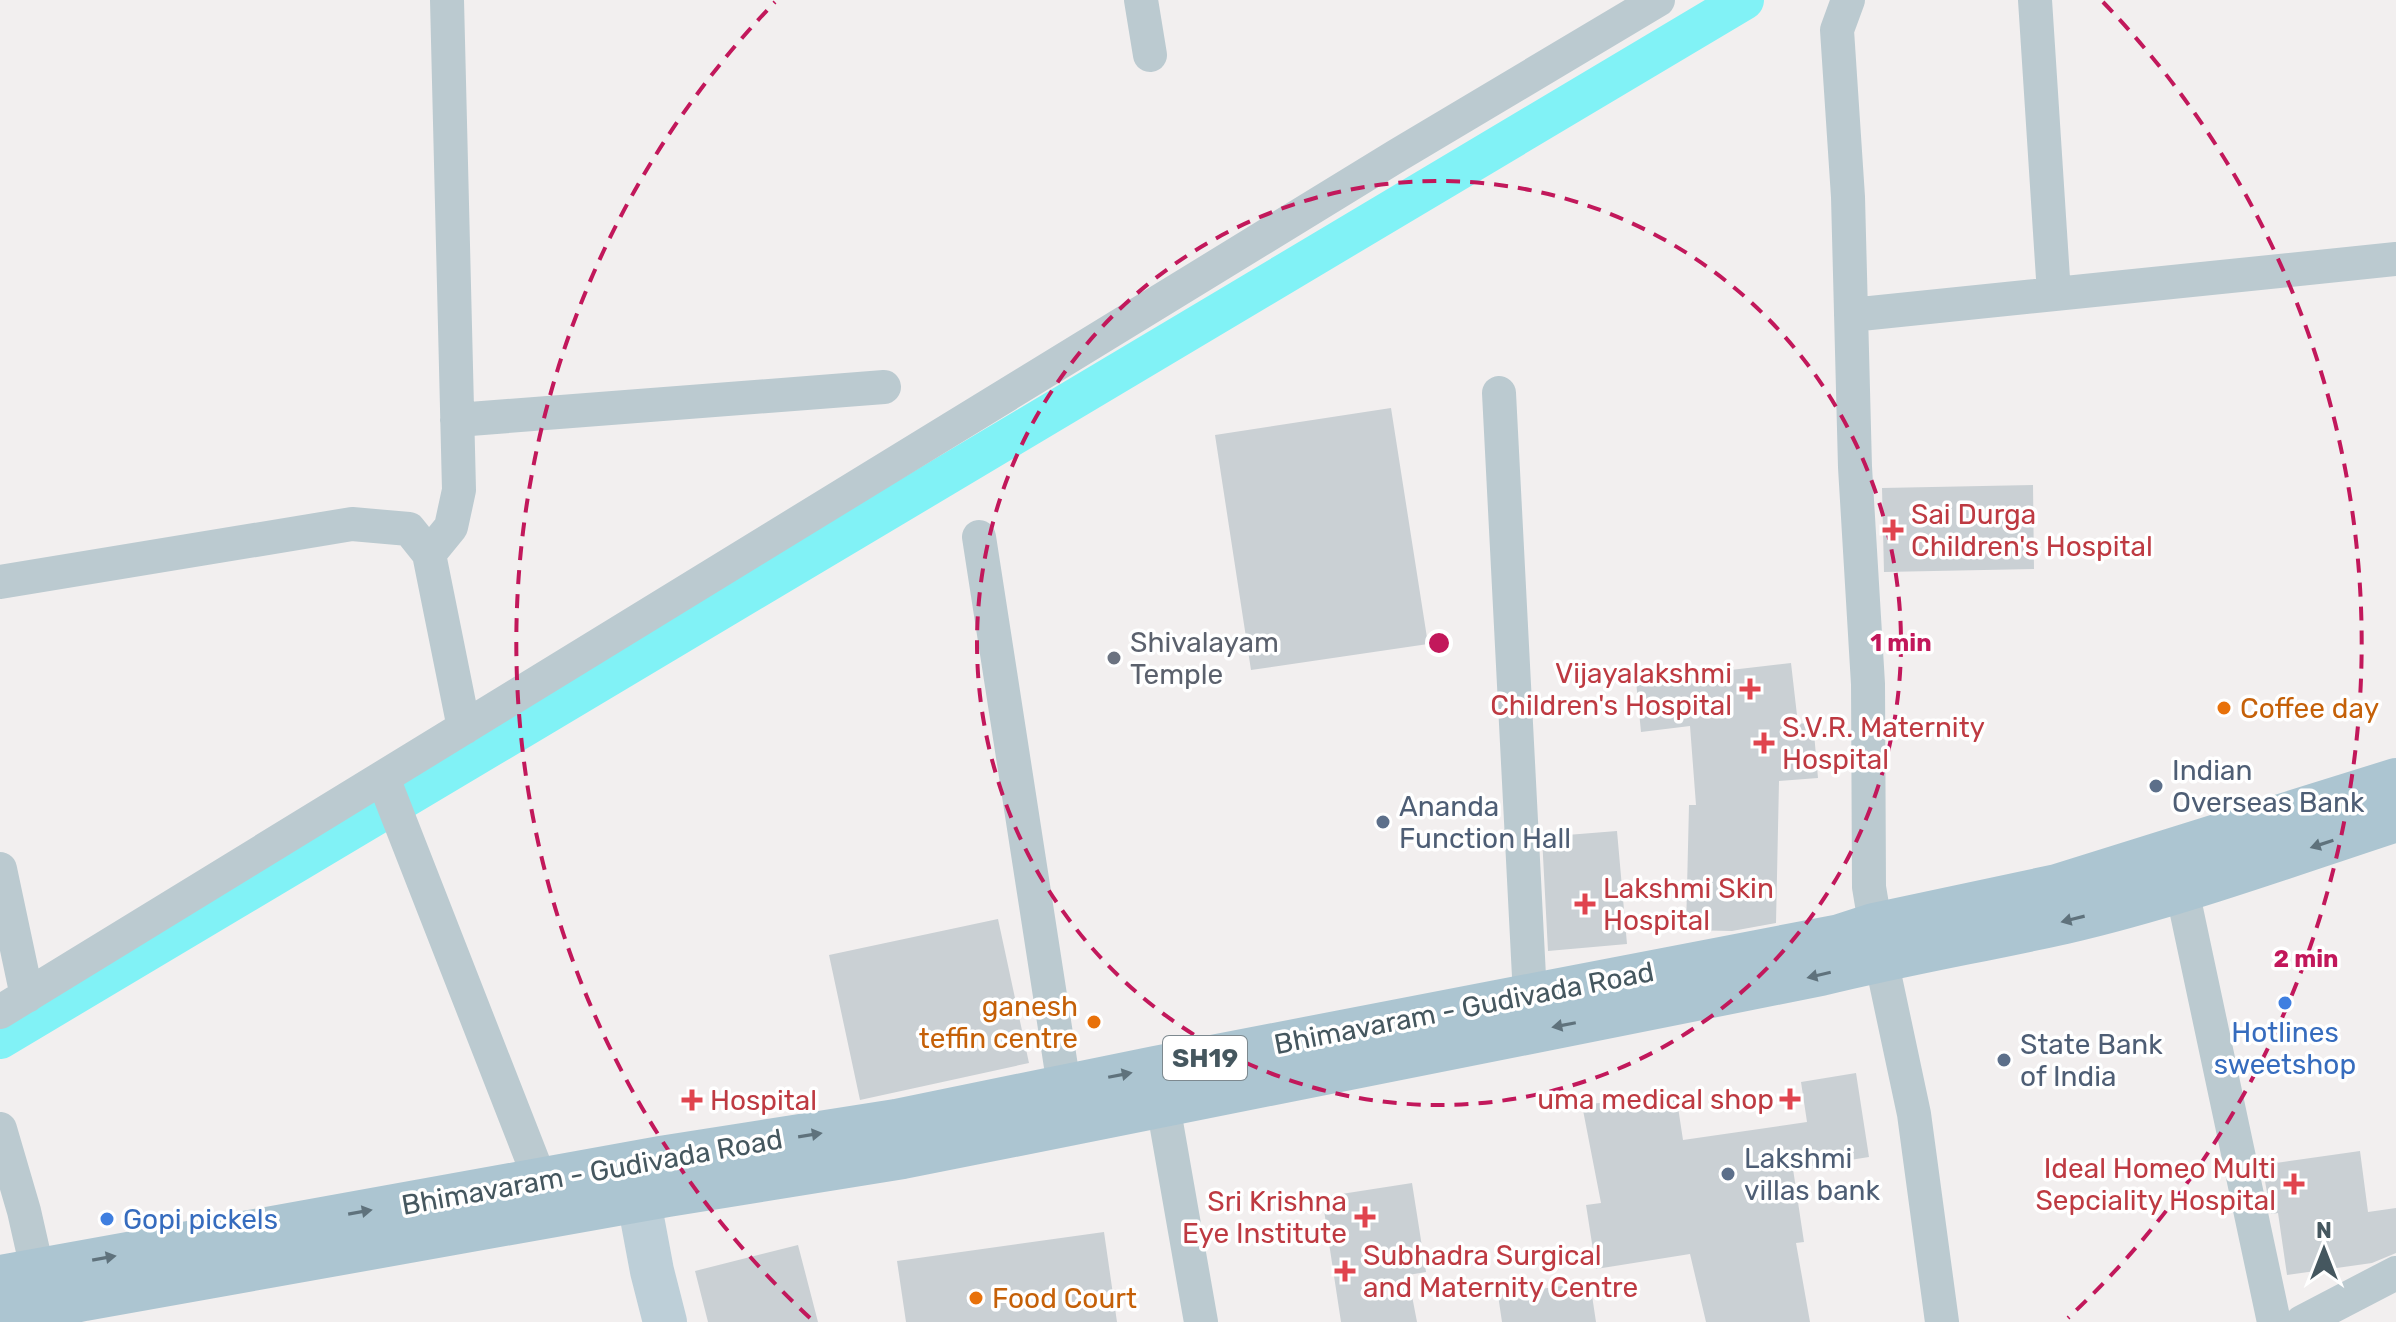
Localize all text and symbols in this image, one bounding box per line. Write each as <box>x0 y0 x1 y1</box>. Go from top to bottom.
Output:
place label: Sai Durga Children's Hospital <box>1911 498 2153 563</box>
marker: Sai Durga Children's Hospital <box>1882 519 1904 541</box>
place label: Shivalayam Temple <box>1130 626 1279 691</box>
centre of rings <box>1425 629 1453 657</box>
text: 1 min <box>1870 629 1932 657</box>
marker: Shivalayam Temple <box>1105 649 1123 667</box>
place label: Vijayalakshmi Children's Hospital <box>1490 657 1732 722</box>
marker: Vijayalakshmi Children's Hospital <box>1739 678 1761 700</box>
place label: Coffee day <box>2240 692 2379 725</box>
marker: Coffee day <box>2215 699 2233 717</box>
place label: S.V.R. Maternity Hospital <box>1782 711 1985 776</box>
marker: S.V.R. Maternity Hospital <box>1753 732 1775 754</box>
place label: Indian Overseas Bank <box>2172 754 2365 819</box>
marker: Indian Overseas Bank <box>2147 777 2165 795</box>
place label: Ananda Function Hall <box>1399 790 1571 855</box>
marker: Ananda Function Hall <box>1374 813 1392 831</box>
one-way arrow <box>2310 839 2334 851</box>
place label: Lakshmi Skin Hospital <box>1603 872 1774 937</box>
marker: Lakshmi Skin Hospital <box>1574 893 1596 915</box>
one-way arrow <box>2061 914 2086 926</box>
text: 2 min <box>2274 945 2339 973</box>
street label: Bhimavaram - Gudivada Road <box>1271 955 1657 1061</box>
one-way arrow <box>1806 969 1831 982</box>
place label: ganesh teffin centre <box>919 990 1078 1055</box>
marker: Hotlines sweetshop <box>2276 994 2294 1012</box>
marker: ganesh teffin centre <box>1085 1013 1103 1031</box>
place label: Hotlines sweetshop <box>2214 1016 2356 1081</box>
one-way arrow <box>1551 1020 1576 1032</box>
place label: State Bank of India <box>2020 1028 2163 1093</box>
road number: SH19 <box>1163 1036 1247 1080</box>
marker: State Bank of India <box>1995 1051 2013 1069</box>
one-way arrow <box>1108 1068 1133 1081</box>
place label: uma medical shop <box>1537 1083 1774 1116</box>
place label: Hospital <box>710 1084 817 1117</box>
marker: Hospital <box>681 1089 703 1111</box>
marker: uma medical shop <box>1781 1090 1799 1108</box>
street label: Bhimavaram - Gudivada Road <box>399 1122 785 1222</box>
one-way arrow <box>797 1128 822 1140</box>
place label: Lakshmi villas bank <box>1744 1142 1881 1207</box>
place label: Ideal Homeo Multi Sepciality Hospital <box>2035 1152 2276 1217</box>
marker: Lakshmi villas bank <box>1719 1165 1737 1183</box>
marker: Ideal Homeo Multi Sepciality Hospital <box>2283 1173 2305 1195</box>
place label: Sri Krishna Eye Institute <box>1182 1185 1347 1250</box>
place label: Gopi pickels <box>123 1203 278 1236</box>
one-way arrow <box>348 1205 373 1217</box>
marker: Sri Krishna Eye Institute <box>1354 1206 1376 1228</box>
marker: Gopi pickels <box>98 1210 116 1228</box>
north arrow <box>2284 1210 2364 1290</box>
text: N <box>2316 1217 2332 1244</box>
place label: Subhadra Surgical and Maternity Centre <box>1363 1239 1638 1304</box>
one-way arrow <box>92 1251 117 1263</box>
marker: Subhadra Surgical and Maternity Centre <box>1334 1260 1356 1282</box>
place label: Food Court <box>992 1282 1137 1315</box>
marker: Food Court <box>967 1289 985 1307</box>

